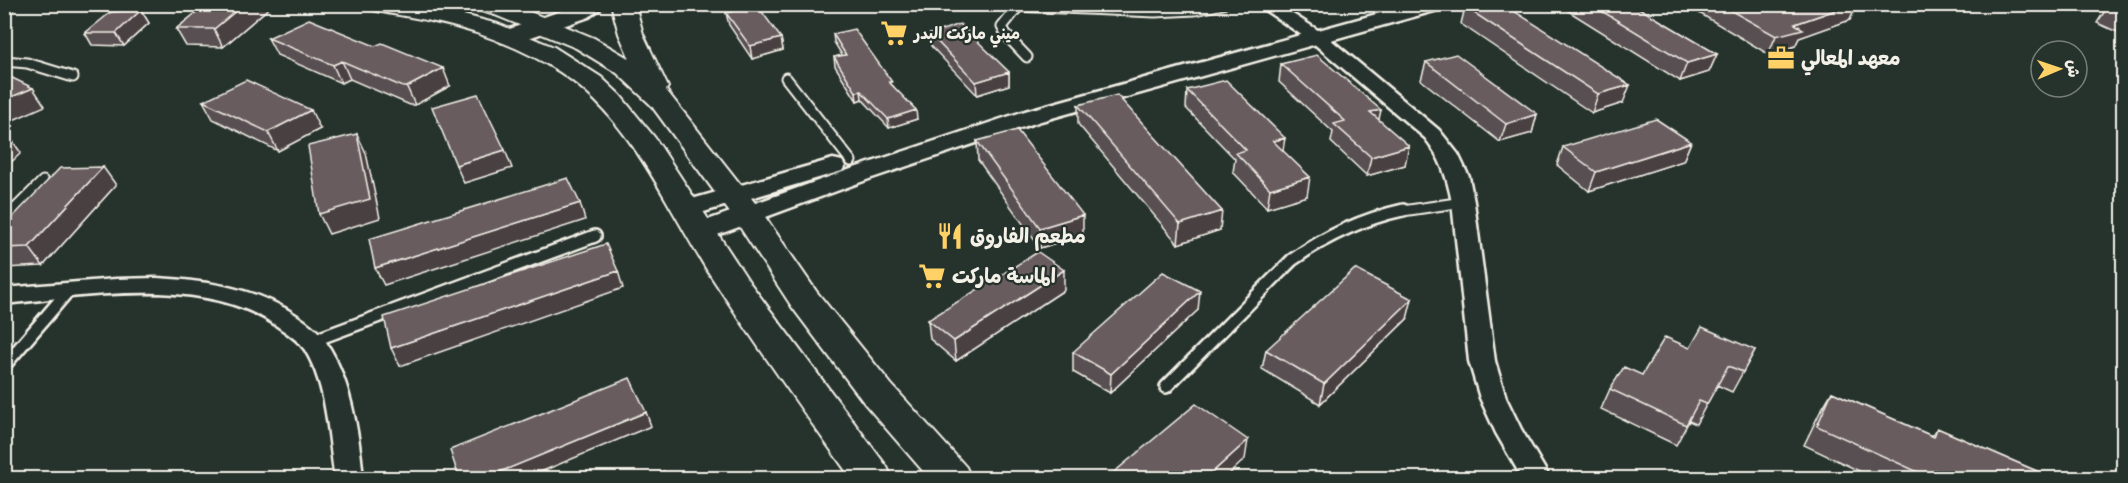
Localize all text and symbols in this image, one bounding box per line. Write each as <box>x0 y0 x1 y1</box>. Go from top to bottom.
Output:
supermarket icon: ميني ماركت البدر <box>879 18 909 48</box>
place label: ميني ماركت البدر <box>912 23 1020 48</box>
north arrow <box>2029 39 2089 99</box>
office icon: معهد المعالي <box>1766 43 1796 73</box>
place label: معهد المعالي <box>1801 46 1901 76</box>
text: ش <box>2060 59 2084 78</box>
restaurant icon: مطعم الفاروق <box>935 221 965 251</box>
place label: مطعم الفاروق <box>970 224 1086 253</box>
supermarket icon: الماسة ماركت <box>917 261 947 291</box>
place label: الماسة ماركت <box>952 264 1056 293</box>

